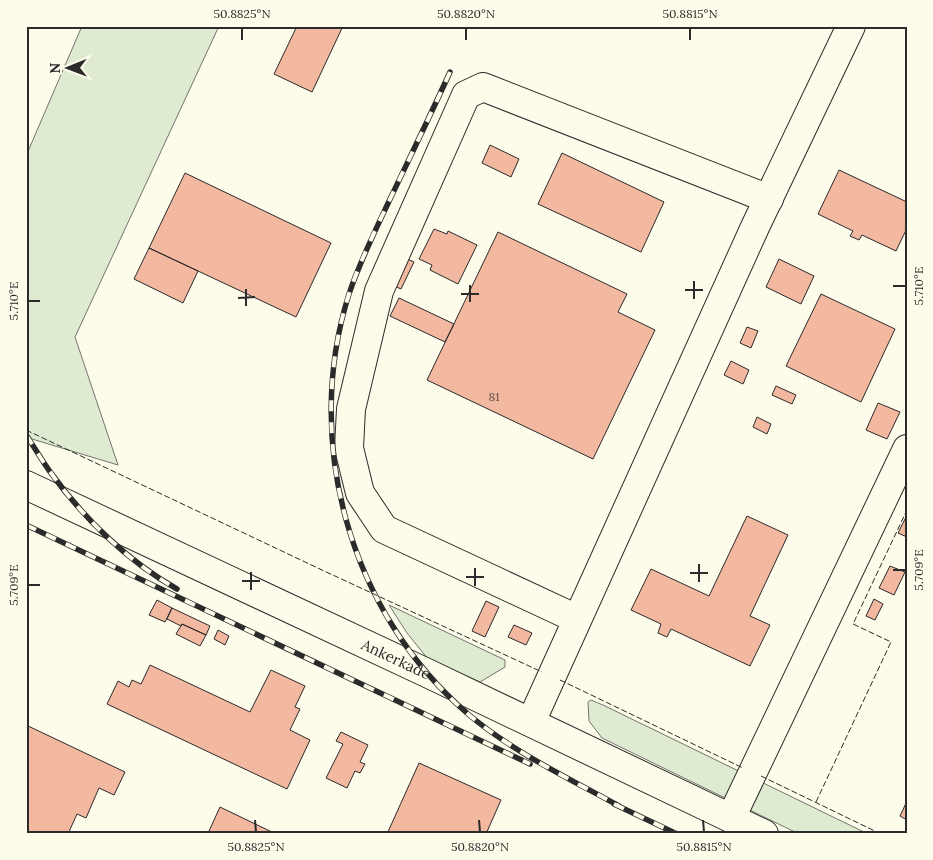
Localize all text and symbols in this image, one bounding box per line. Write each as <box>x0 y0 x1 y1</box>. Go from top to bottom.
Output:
text: 50.8825°N <box>213 6 271 21</box>
text: 50.8820°N <box>437 6 495 21</box>
text: 50.8815°N <box>662 6 718 21</box>
north arrow <box>42 42 92 92</box>
text: N <box>46 62 64 74</box>
text: 5.710°E <box>911 267 926 305</box>
text: 5.710°E <box>6 282 21 320</box>
house number: 81 <box>488 389 500 404</box>
text: 5.709°E <box>911 549 926 591</box>
text: 5.709°E <box>6 564 21 606</box>
street label: Ankerkade <box>358 634 434 683</box>
text: 50.8825°N <box>227 839 285 854</box>
text: 50.8820°N <box>451 839 509 854</box>
text: 50.8815°N <box>676 839 732 854</box>

